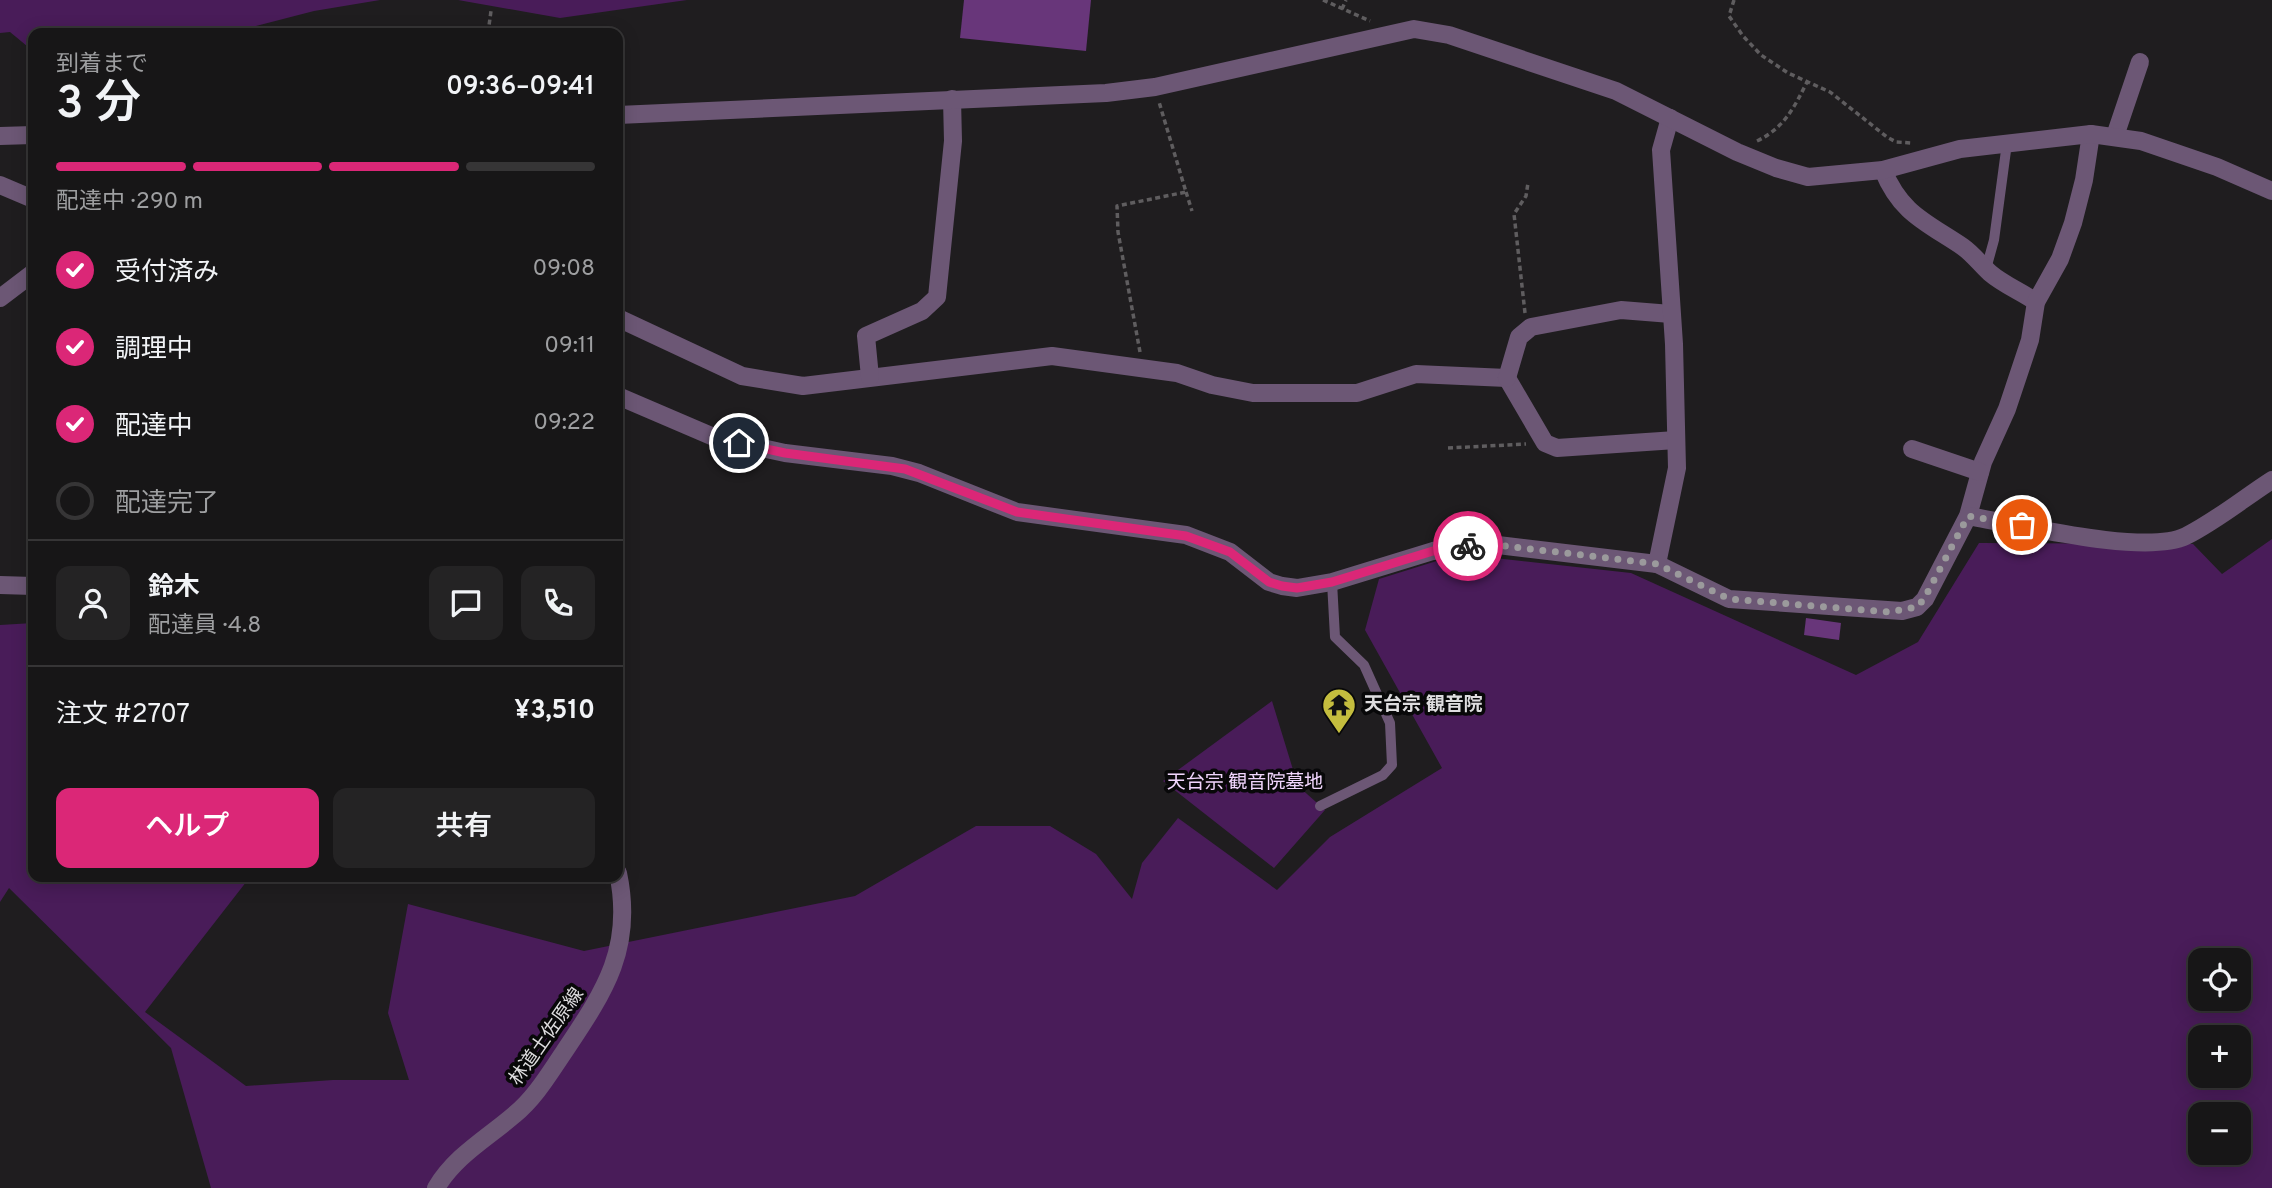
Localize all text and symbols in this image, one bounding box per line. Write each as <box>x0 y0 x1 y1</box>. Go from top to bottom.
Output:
text: 到着まで <box>56 51 148 80</box>
text: 09:36–09:41 <box>446 71 595 104</box>
text: 3 分 <box>56 76 141 135</box>
text: 配達中 · 290 m <box>56 188 203 217</box>
icon: check <box>56 251 94 289</box>
text: 09:08 <box>533 255 595 284</box>
text: 受付済み <box>115 257 219 290</box>
icon: check <box>56 328 94 366</box>
text: 09:11 <box>544 332 595 361</box>
text: 調理中 <box>115 334 193 367</box>
icon: check <box>56 405 94 443</box>
text: 09:22 <box>533 409 595 438</box>
text: 配達中 <box>115 411 193 444</box>
pin <box>709 413 769 473</box>
icon: home <box>720 424 758 462</box>
text: 配達完了 <box>115 488 219 521</box>
pin <box>1992 495 2052 555</box>
icon: bag <box>2003 506 2041 544</box>
courier <box>1433 511 1503 581</box>
icon: bike <box>1449 527 1487 565</box>
button: person <box>56 566 130 640</box>
button: chat <box>429 566 503 640</box>
button: phone <box>521 566 595 640</box>
text: 鈴木 <box>148 572 200 605</box>
text: 配達員 · 4.8 <box>148 612 261 641</box>
temple icon: 天台宗 観音院 <box>1320 686 1358 735</box>
place label: 天台宗 観音院 <box>1364 693 1483 717</box>
text: ¥3,510 <box>514 695 595 728</box>
text: 注文 #2707 <box>56 699 190 732</box>
park label: 天台宗 観音院墓地 <box>1167 771 1323 795</box>
button: ヘルプ <box>56 788 319 868</box>
button: 共有 <box>333 788 595 868</box>
map controls <box>2188 948 2251 1165</box>
button: locate <box>2188 948 2251 1011</box>
street label: 林道土佐原線 <box>504 983 590 1091</box>
button: + <box>2188 1025 2251 1088</box>
button: − <box>2188 1102 2251 1165</box>

